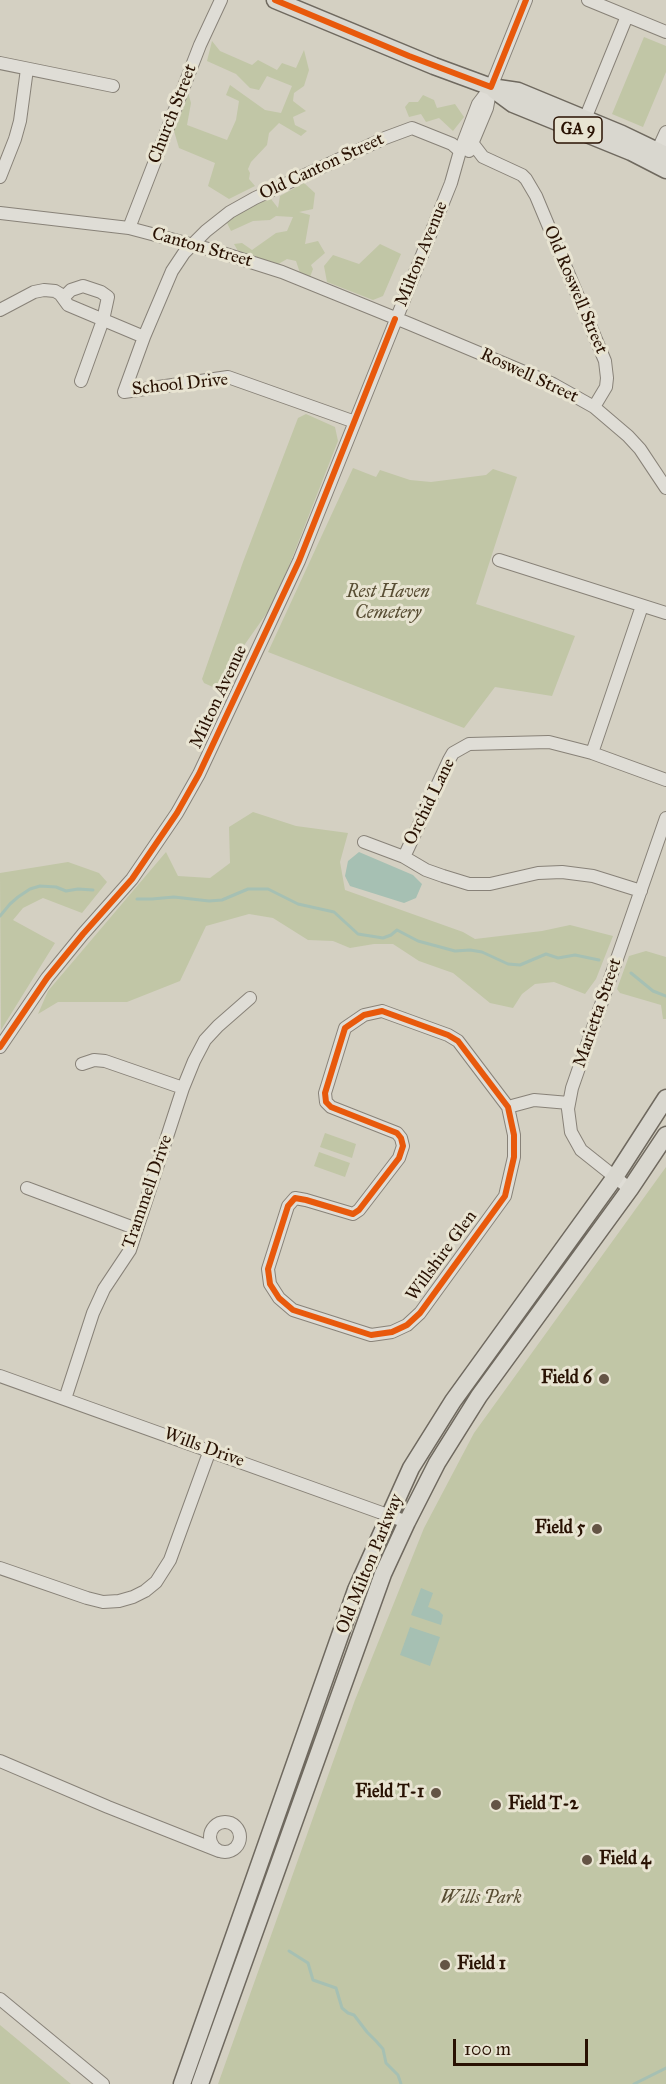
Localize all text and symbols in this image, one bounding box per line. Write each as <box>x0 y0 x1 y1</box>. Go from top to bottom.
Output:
street label: Church Street <box>144 61 202 167</box>
road number: GA 9 <box>554 117 602 143</box>
street label: Old Canton Street <box>256 129 388 205</box>
street label: Milton Avenue <box>391 198 453 310</box>
street label: Canton Street <box>149 223 255 273</box>
street label: Old Roswell Street <box>538 223 612 357</box>
street label: Roswell Street <box>477 344 581 408</box>
street label: School Drive <box>131 369 229 401</box>
park label: Rest Haven Cemetery <box>346 582 430 624</box>
street label: Milton Avenue <box>186 642 252 752</box>
street label: Orchid Lane <box>400 755 460 849</box>
street label: Marietta Street <box>569 955 627 1071</box>
street label: Trammell Drive <box>118 1132 178 1252</box>
street label: Willshire Glen <box>402 1207 482 1305</box>
place label: Field 6 <box>541 1368 592 1390</box>
marker: Field 6 <box>597 1372 611 1386</box>
street label: Wills Drive <box>161 1424 247 1472</box>
street label: Old Milton Parkway <box>332 1491 408 1637</box>
place label: Field 5 <box>535 1518 585 1540</box>
marker: Field 5 <box>590 1522 604 1536</box>
place label: Field T-1 <box>355 1782 424 1804</box>
marker: Field T-1 <box>429 1786 443 1800</box>
place label: Field T-2 <box>508 1794 578 1816</box>
marker: Field T-2 <box>489 1798 503 1812</box>
place label: Field 4 <box>599 1849 651 1871</box>
marker: Field 4 <box>580 1853 594 1867</box>
park label: Wills Park <box>441 1888 521 1910</box>
place label: Field 1 <box>457 1954 506 1976</box>
marker: Field 1 <box>438 1958 452 1972</box>
scale bar <box>456 2027 591 2065</box>
text: 100 m <box>464 2038 511 2060</box>

